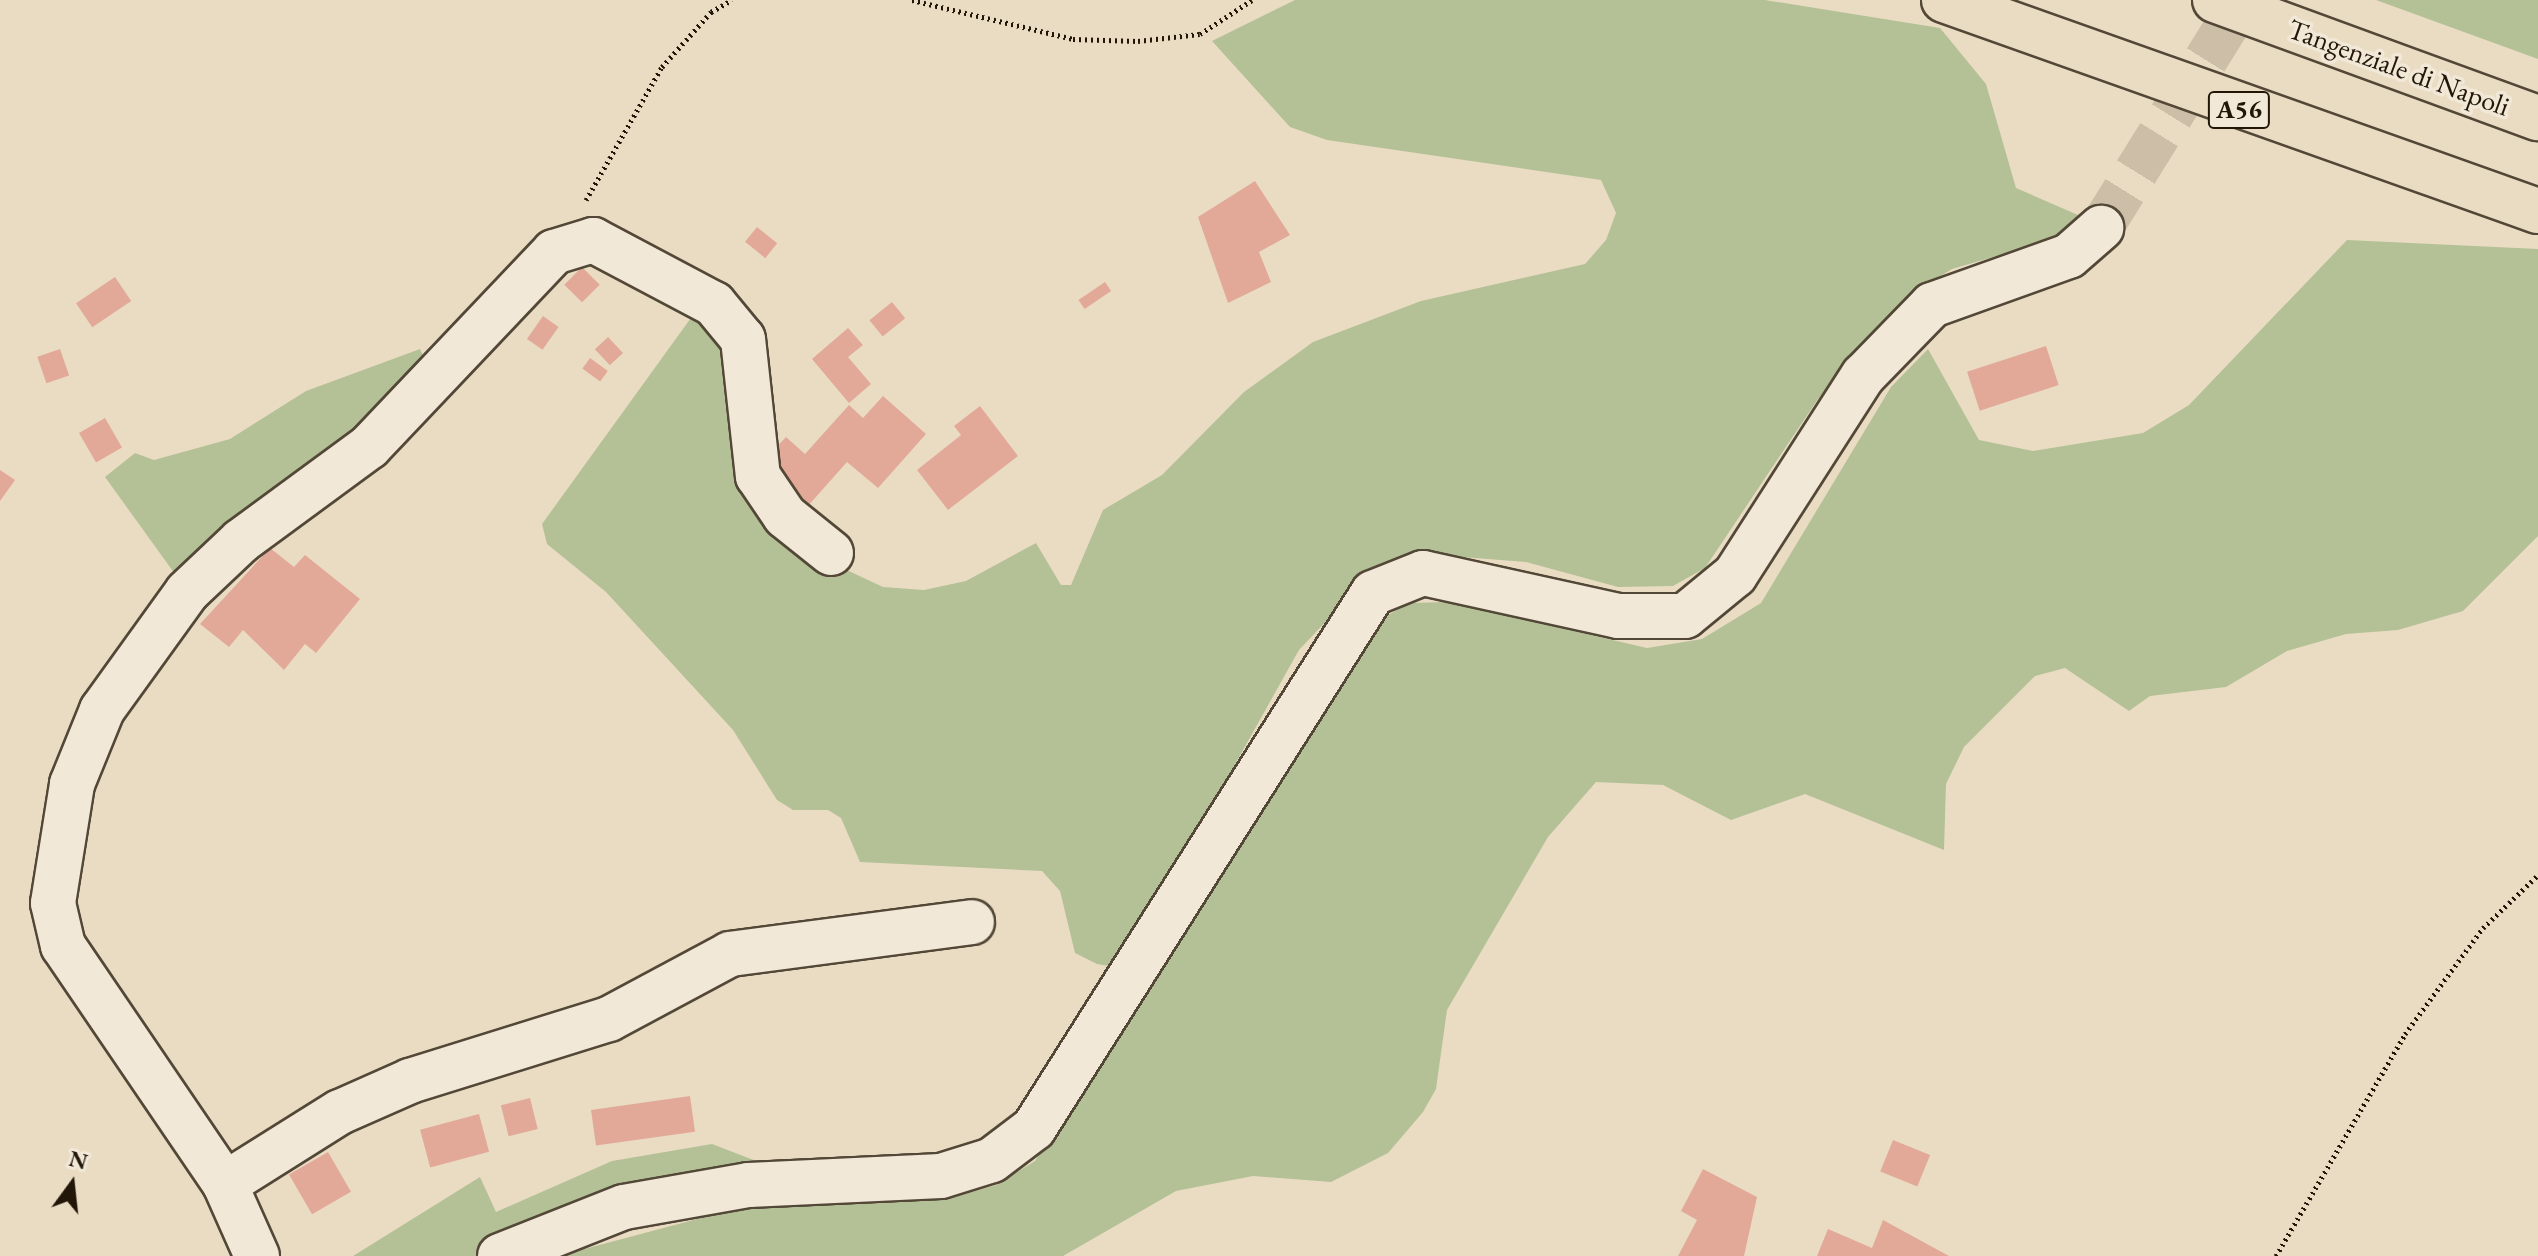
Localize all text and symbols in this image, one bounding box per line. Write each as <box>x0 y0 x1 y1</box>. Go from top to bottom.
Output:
street label: Tangenziale di Napoli <box>2284 11 2514 123</box>
road number: A56 <box>2207 88 2271 132</box>
north arrow <box>32 1144 112 1224</box>
text: N <box>66 1144 91 1177</box>

